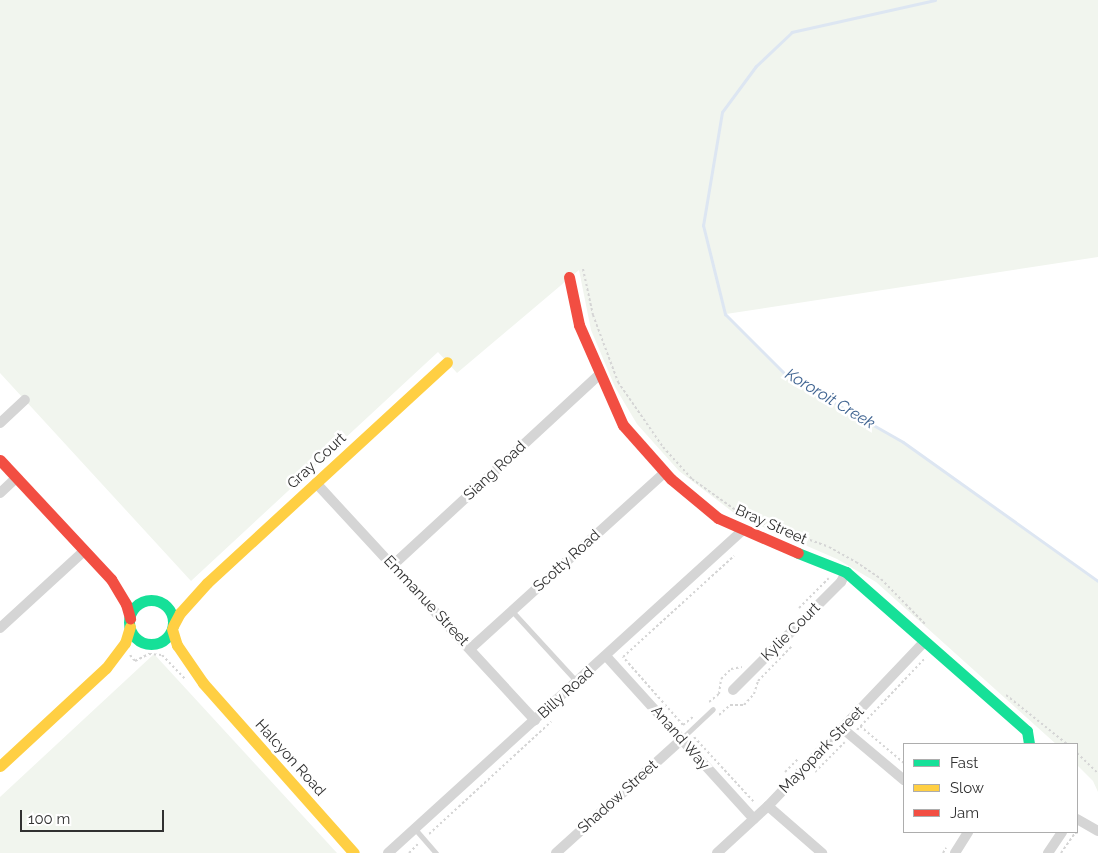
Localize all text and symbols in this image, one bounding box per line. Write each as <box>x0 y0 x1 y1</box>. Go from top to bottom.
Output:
water label: Kororoit Creek <box>782 365 878 433</box>
street label: Gray Court <box>284 429 350 493</box>
street label: Siang Road <box>460 438 530 504</box>
street label: Bray Street <box>732 501 810 549</box>
street label: Scotty Road <box>530 526 604 596</box>
street label: Emmanue Street <box>380 552 472 650</box>
street label: Kylie Court <box>758 599 824 665</box>
street label: Billy Road <box>534 663 598 723</box>
street label: Anand Way <box>647 702 713 774</box>
street label: Mayopark Street <box>776 703 868 797</box>
street label: Halcyon Road <box>251 716 329 800</box>
legend <box>903 743 1078 833</box>
text: Fast <box>950 754 978 772</box>
street label: Shadow Street <box>574 756 662 838</box>
text: Slow <box>950 779 984 797</box>
scale bar <box>22 800 166 832</box>
text: Jam <box>950 804 979 822</box>
text: 100 m <box>28 810 70 828</box>

